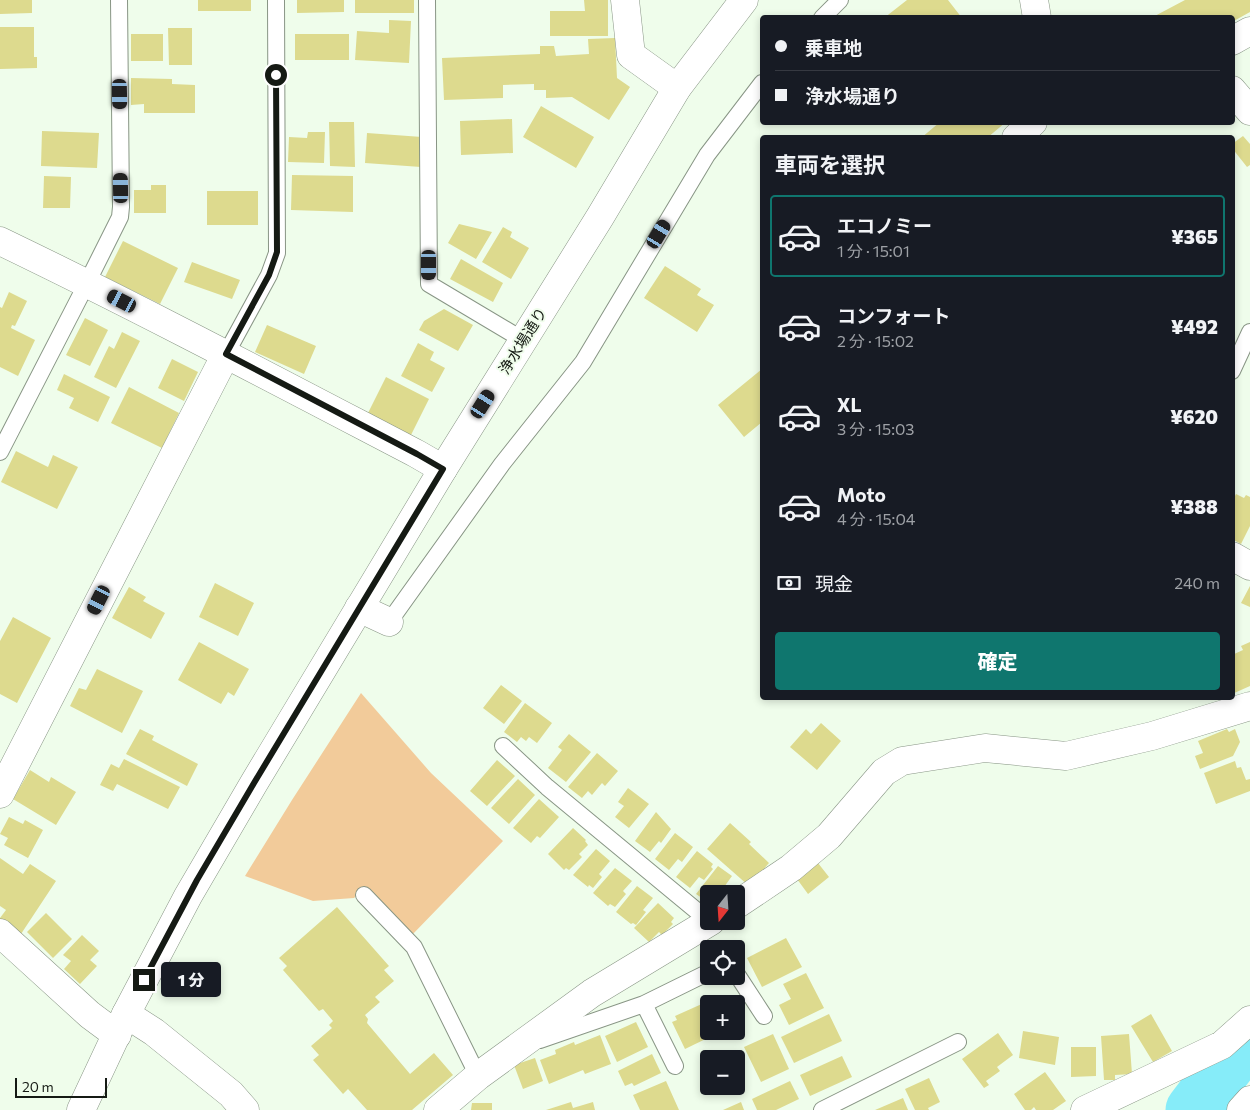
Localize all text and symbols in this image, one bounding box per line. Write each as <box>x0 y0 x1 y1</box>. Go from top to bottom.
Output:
text: 乗車地 <box>805 36 862 59</box>
route start <box>265 64 287 86</box>
car <box>112 79 127 109</box>
text: 浄水場通り <box>805 84 900 107</box>
text: 車両を選択 <box>775 151 885 178</box>
car <box>113 173 128 203</box>
icon: car <box>777 214 822 259</box>
text: エコノミー <box>837 214 932 237</box>
car <box>644 217 673 251</box>
text: ¥365 <box>1171 225 1218 248</box>
text: 1 分 · 15:01 <box>837 241 910 260</box>
car <box>421 250 436 280</box>
car <box>105 288 138 314</box>
street label: 浄水場通り <box>495 304 550 377</box>
icon: car <box>777 304 822 349</box>
text: コンフォート <box>837 304 950 327</box>
text: ¥492 <box>1171 315 1218 338</box>
text: 2 分 · 15:02 <box>837 331 914 350</box>
car <box>468 387 497 421</box>
text: XL <box>837 393 862 416</box>
icon: car <box>777 394 822 439</box>
text: ¥620 <box>1170 405 1218 428</box>
text: 3 分 · 15:03 <box>837 419 914 438</box>
text: Moto <box>837 483 886 506</box>
icon: car <box>777 484 822 529</box>
text: ¥388 <box>1171 495 1218 518</box>
text: 4 分 · 15:04 <box>837 509 915 528</box>
icon: cash <box>775 569 803 597</box>
text: 現金 <box>815 572 853 595</box>
text: 240 m <box>1174 573 1220 592</box>
car <box>85 583 112 617</box>
button: 確定 <box>775 632 1220 690</box>
north arrow <box>700 885 745 930</box>
map controls <box>700 885 745 1095</box>
button: locate <box>700 940 745 985</box>
callout: 1 分 <box>162 962 222 998</box>
route end <box>133 969 155 991</box>
text: 1 分 <box>178 970 204 989</box>
button: + <box>700 995 745 1040</box>
button: − <box>700 1050 745 1095</box>
scale bar <box>15 1075 108 1098</box>
text: 20 m <box>22 1078 54 1095</box>

